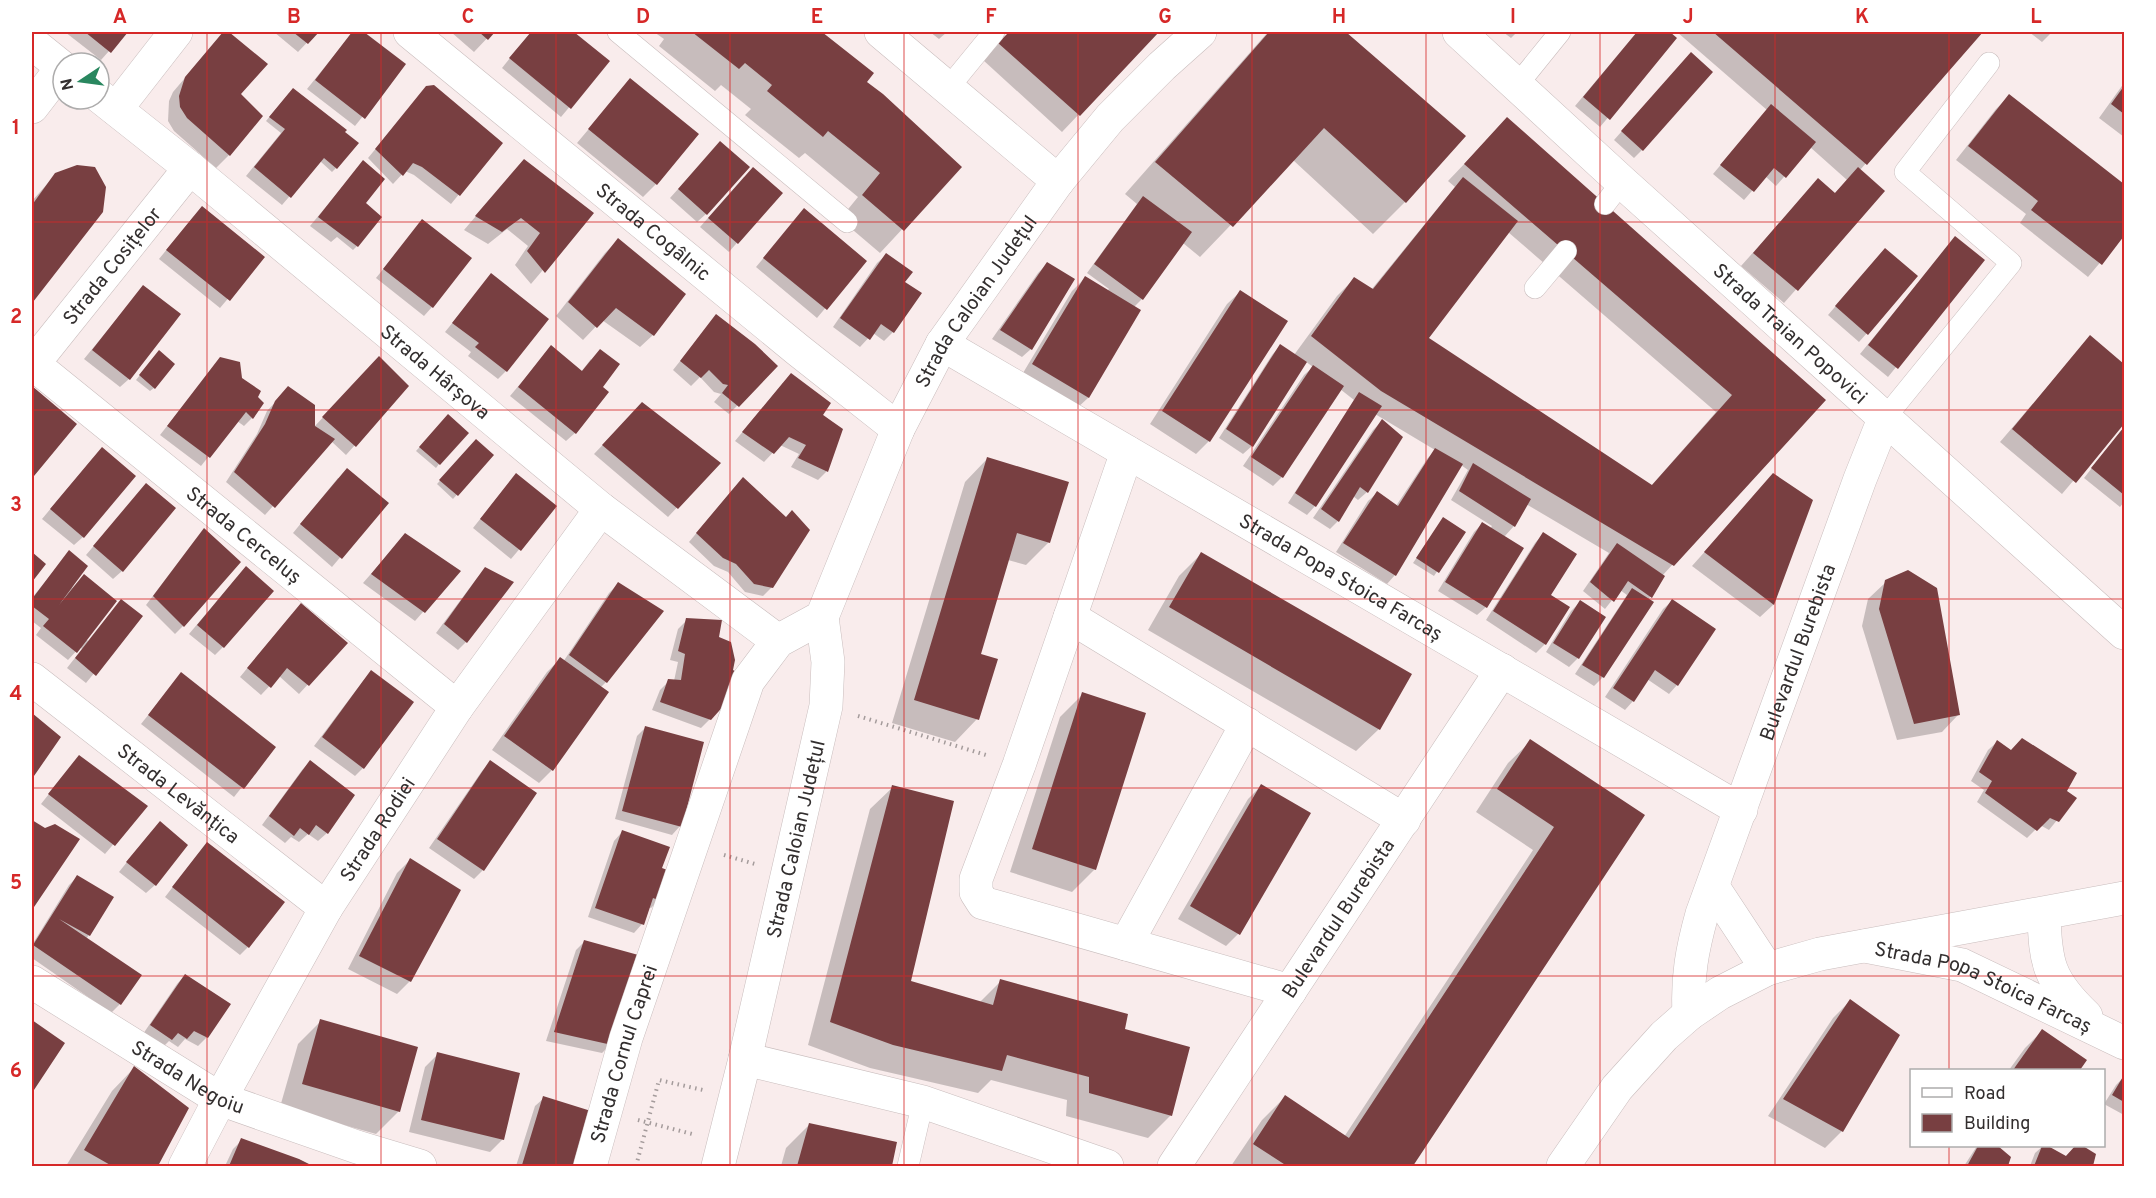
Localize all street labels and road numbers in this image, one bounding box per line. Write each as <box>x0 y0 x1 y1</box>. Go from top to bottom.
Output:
street label: Strada Cogâlnic <box>590 178 715 288</box>
street label: Strada Cosițelor <box>58 202 169 331</box>
street label: Strada Caloian Județul <box>911 211 1044 393</box>
street label: Strada Traian Popovici <box>1706 259 1872 411</box>
street label: Strada Hârșova <box>374 320 495 426</box>
street label: Strada Cerceluș <box>180 482 306 591</box>
street label: Strada Popa Stoica Farcaș <box>1233 509 1447 648</box>
street label: Bulevardul Burebista <box>1755 561 1843 745</box>
street label: Strada Caloian Județul <box>762 738 833 941</box>
street label: Strada Levănțica <box>111 739 244 851</box>
street label: Strada Rodiei <box>335 773 423 888</box>
street label: Bulevardul Burebista <box>1277 834 1402 1004</box>
street label: Strada Popa Stoica Farcaș <box>1872 937 2096 1041</box>
street label: Strada Cornul Caprei <box>586 962 665 1147</box>
street label: Strada Negoiu <box>125 1036 247 1121</box>

